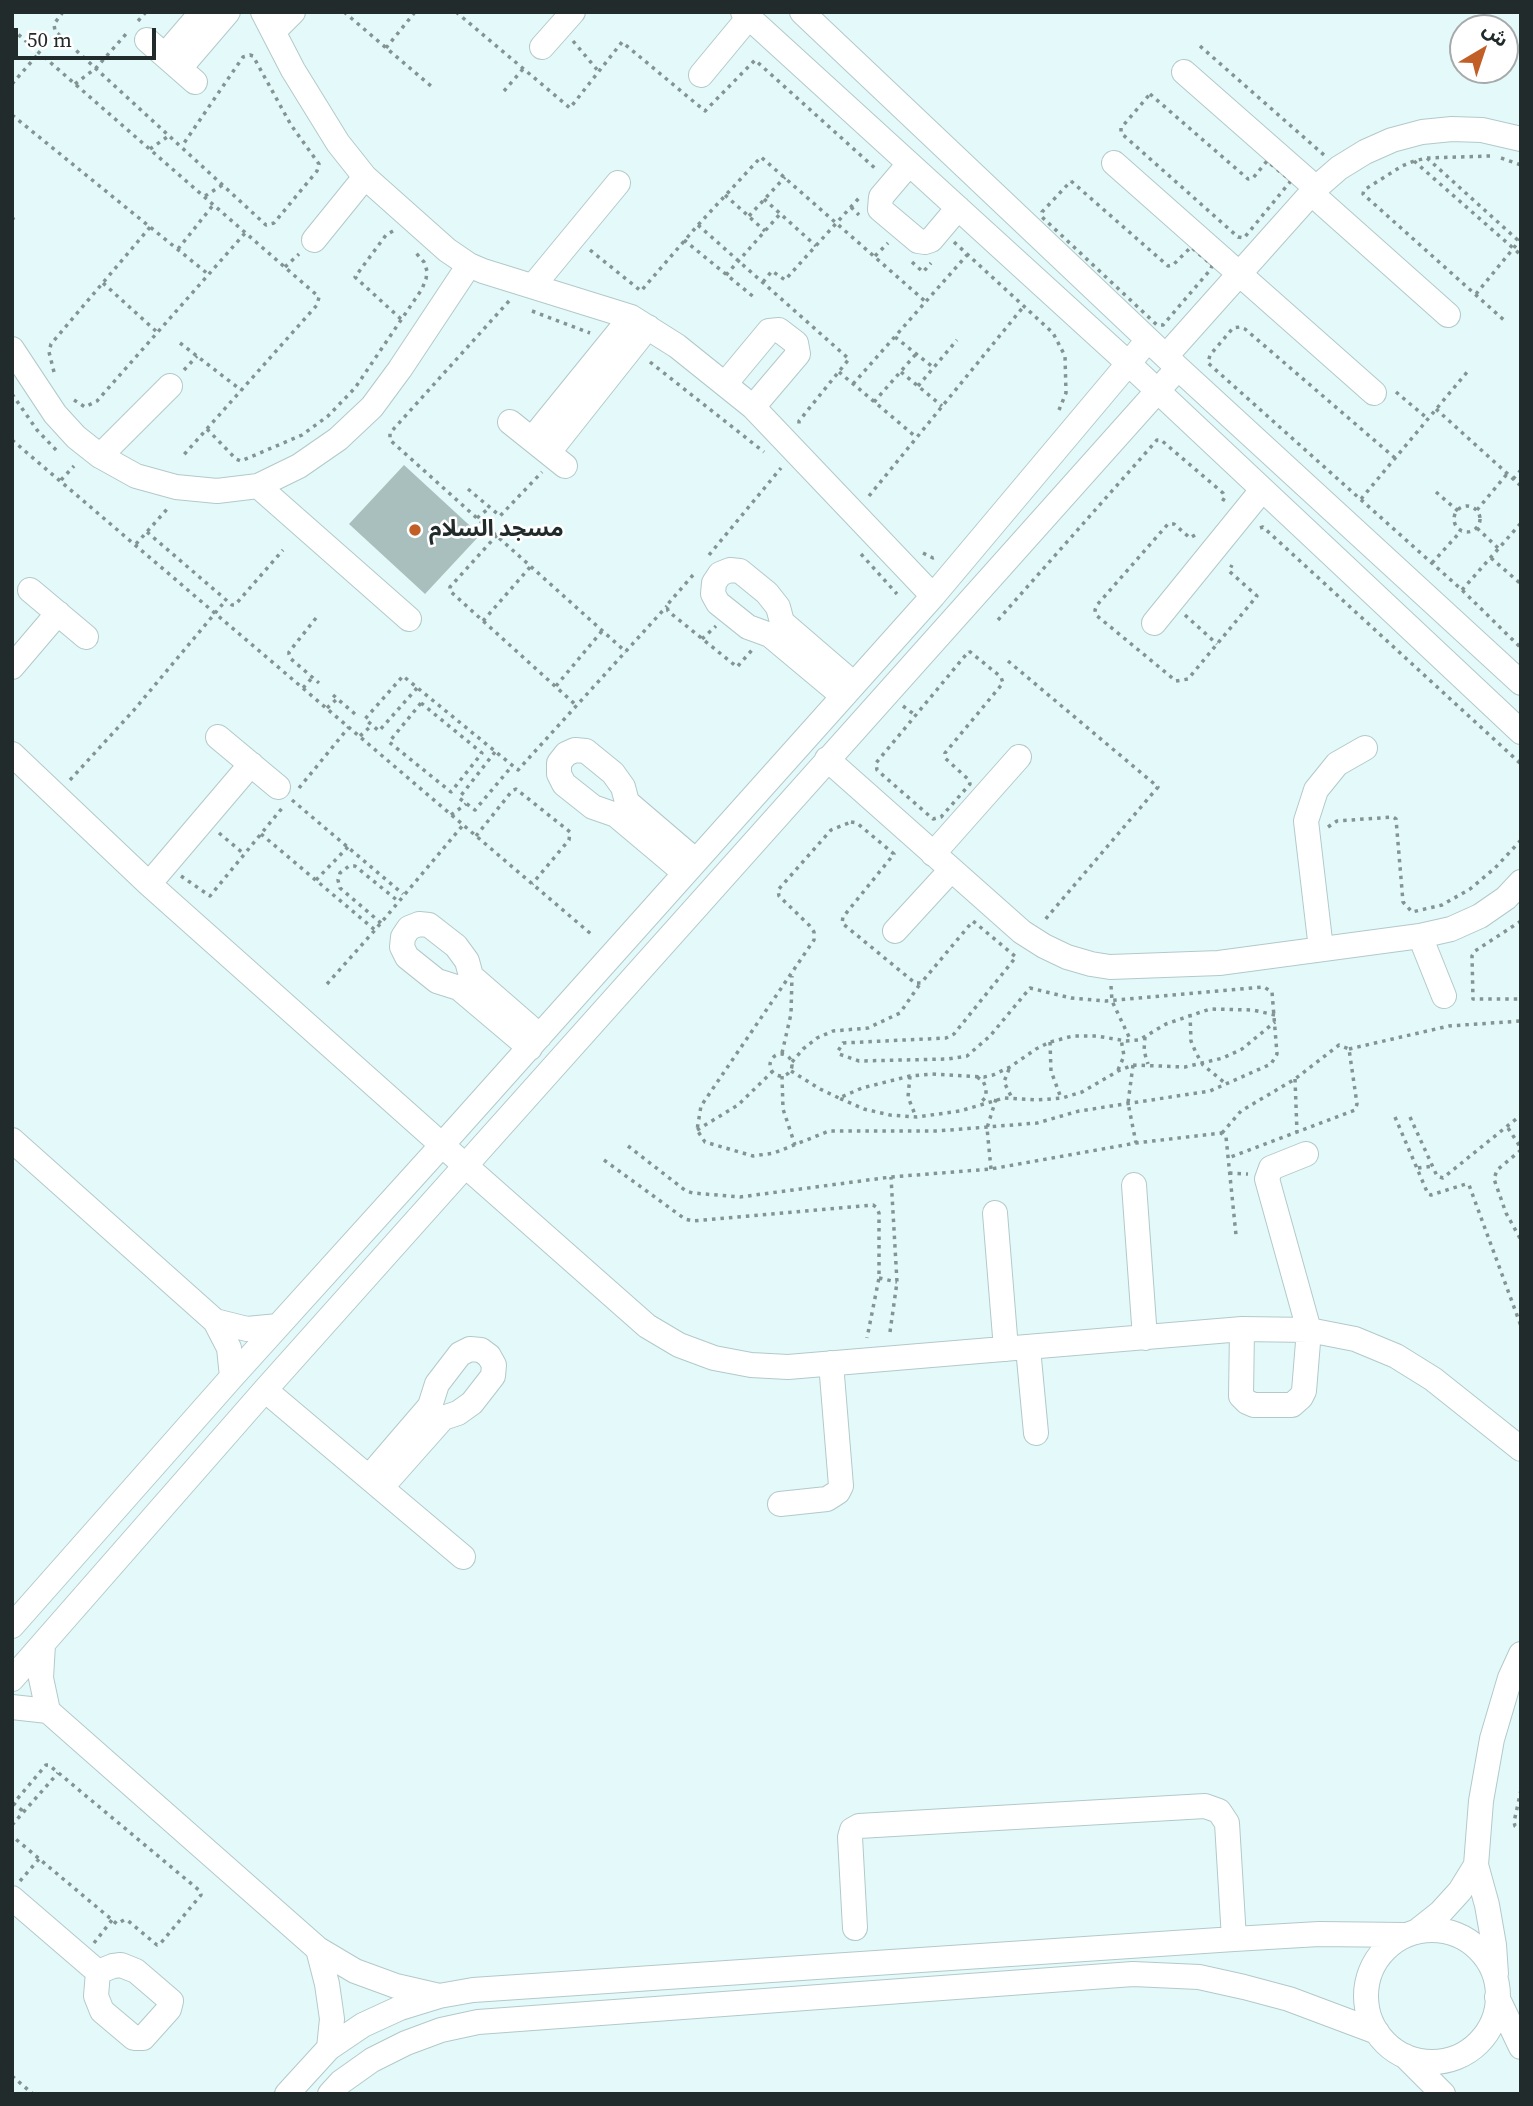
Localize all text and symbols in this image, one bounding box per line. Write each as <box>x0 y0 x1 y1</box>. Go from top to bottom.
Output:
scale bar <box>18 14 159 58</box>
north arrow <box>1449 14 1519 84</box>
text: ش <box>1478 16 1514 53</box>
text: 50 m <box>27 25 72 54</box>
place label: مسجد السلام <box>429 516 564 544</box>
marker: مسجد السلام <box>407 522 423 538</box>

